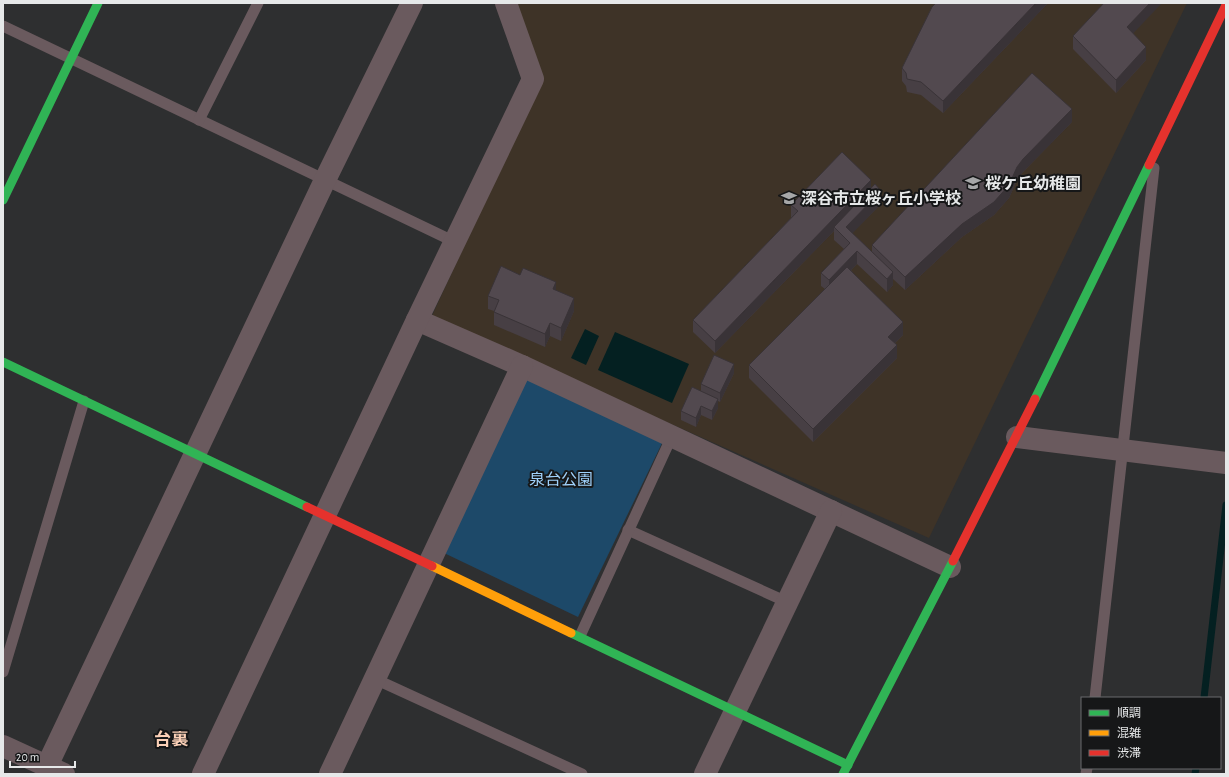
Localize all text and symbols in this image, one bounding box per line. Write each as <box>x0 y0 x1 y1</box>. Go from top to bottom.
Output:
school or university icon: 桜ケ丘幼稚園 <box>964 174 982 192</box>
place label: 桜ケ丘幼稚園 <box>985 175 1081 192</box>
school or university icon: 深谷市立桜ヶ丘小学校 <box>780 189 798 207</box>
place label: 深谷市立桜ヶ丘小学校 <box>801 190 961 207</box>
park label: 泉台公園 <box>529 471 593 488</box>
legend <box>1081 697 1221 769</box>
text: 順調 <box>1117 707 1141 719</box>
text: 混雑 <box>1117 726 1141 739</box>
district label: 台裏 <box>154 730 188 748</box>
scale bar <box>10 743 75 769</box>
text: 渋滞 <box>1117 747 1141 759</box>
text: 20 m <box>16 751 39 763</box>

